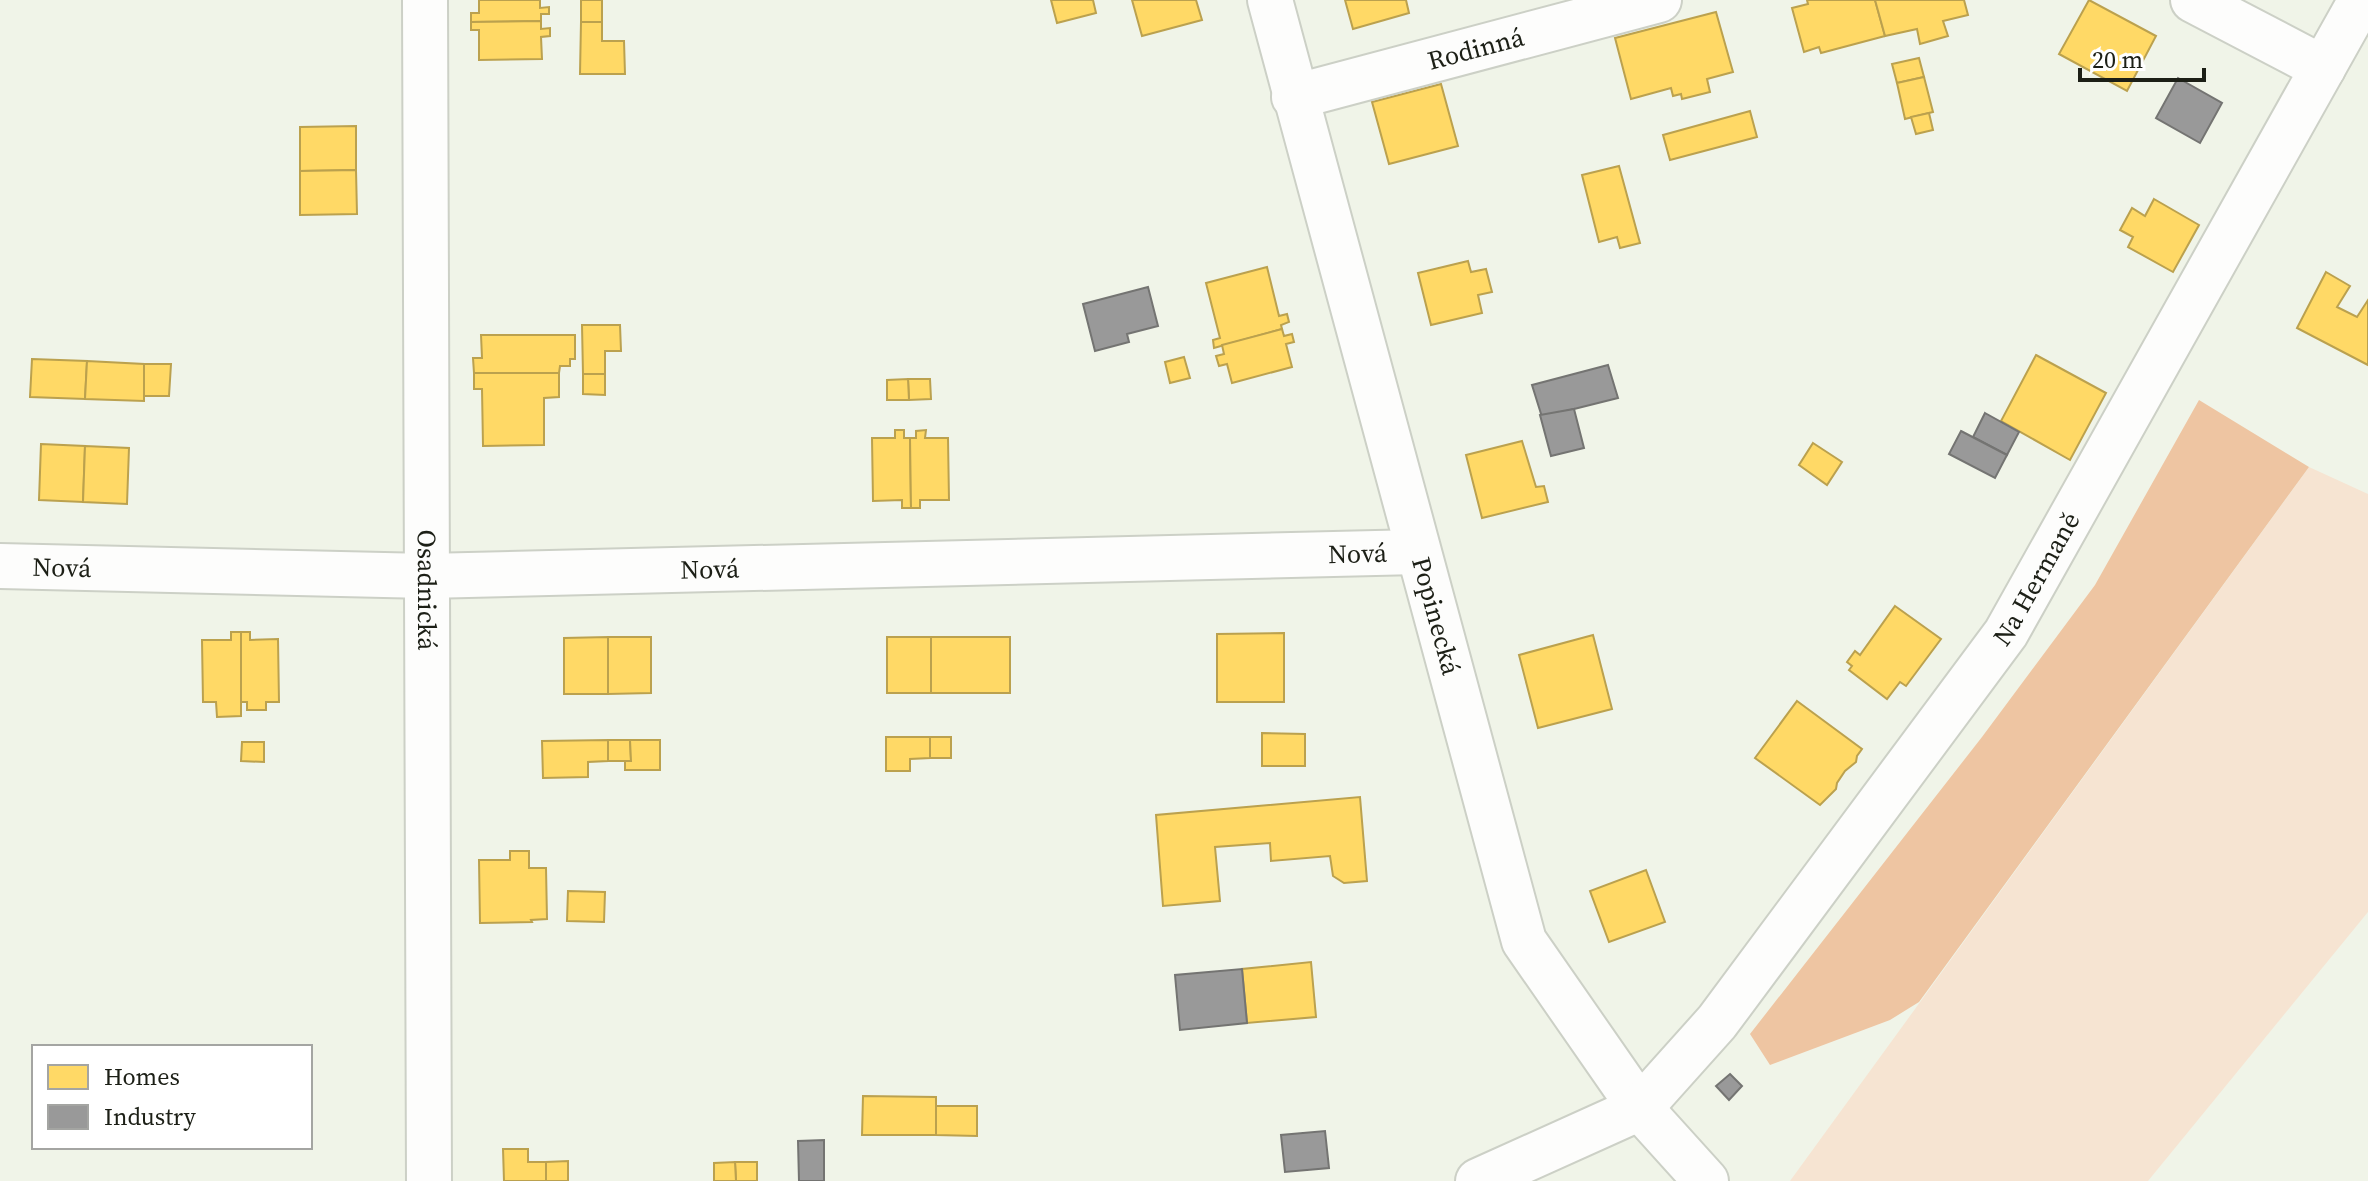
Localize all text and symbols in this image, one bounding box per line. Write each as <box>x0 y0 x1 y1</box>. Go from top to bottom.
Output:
street label: Rodinná <box>1424 19 1529 79</box>
scale bar <box>2080 32 2204 82</box>
text: 20 m <box>2092 43 2143 76</box>
street label: Na Hermaně <box>1985 505 2088 653</box>
street label: Osadnická <box>409 529 445 651</box>
street label: Nová <box>1328 535 1388 572</box>
street label: Nová <box>32 549 93 586</box>
street label: Nová <box>680 550 741 588</box>
street label: Popinecká <box>1403 553 1470 680</box>
legend <box>32 1045 312 1149</box>
text: Homes <box>104 1060 180 1093</box>
text: Industry <box>104 1100 196 1133</box>

